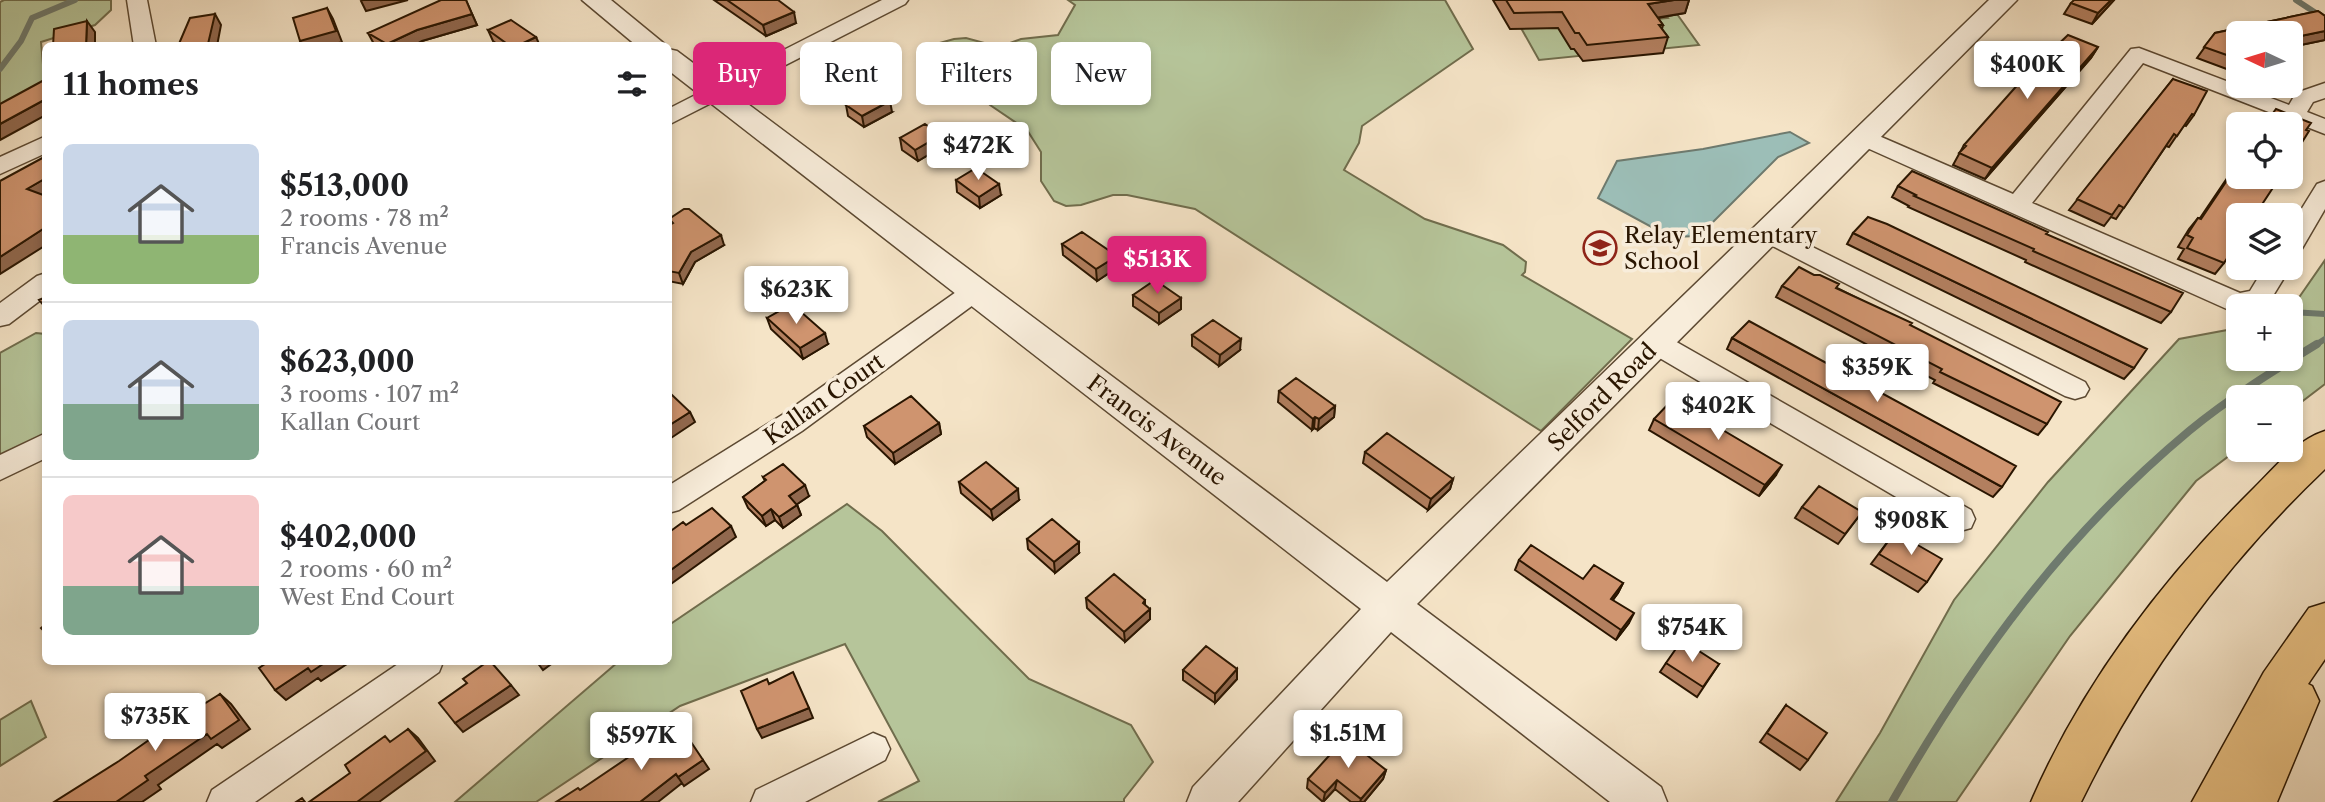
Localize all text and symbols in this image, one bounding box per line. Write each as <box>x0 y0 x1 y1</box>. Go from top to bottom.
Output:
north arrow <box>2226 21 2303 98</box>
map controls <box>2226 21 2303 462</box>
chip: Buy <box>693 42 786 105</box>
chip: Rent <box>800 42 902 105</box>
chip: Filters <box>916 42 1037 105</box>
chip: New <box>1051 42 1151 105</box>
pin: $400K <box>1978 42 2076 101</box>
text: $400K <box>1990 50 2064 78</box>
icon: filters <box>613 65 651 103</box>
text: 11 homes <box>63 66 199 103</box>
button: locate <box>2226 112 2303 189</box>
pin: $472K <box>929 122 1027 182</box>
text: $472K <box>943 131 1013 159</box>
text: $513,000 <box>280 167 409 204</box>
icon: home <box>119 172 203 256</box>
button: layers <box>2226 203 2303 280</box>
text: 2 rooms · 78 m² <box>280 204 449 232</box>
place label: Relay Elementary School <box>1624 221 1817 275</box>
school or university icon: Relay Elementary School <box>1581 229 1619 267</box>
text: Francis Avenue <box>280 232 447 260</box>
pin: $513K <box>1108 236 1206 296</box>
text: $513K <box>1123 245 1191 273</box>
pin: $623K <box>747 266 845 326</box>
text: $623K <box>760 275 832 303</box>
button: + <box>2226 294 2303 371</box>
street label: Selford Road <box>1542 337 1662 457</box>
text: $623,000 <box>280 343 415 380</box>
pin: $359K <box>1828 344 1926 404</box>
street label: Kallan Court <box>759 347 889 451</box>
icon: home <box>119 348 203 432</box>
text: $359K <box>1842 353 1912 381</box>
street label: Francis Avenue <box>1082 369 1232 491</box>
text: 3 rooms · 107 m² <box>280 380 459 408</box>
pin: $402K <box>1669 382 1767 442</box>
button: − <box>2226 385 2303 462</box>
text: $402K <box>1681 391 1755 419</box>
text: Kallan Court <box>280 408 420 436</box>
pin: $908K <box>1862 498 1960 557</box>
text: $908K <box>1874 506 1948 534</box>
text: $402,000 <box>280 518 417 555</box>
icon: home <box>119 523 203 607</box>
text: 2 rooms · 60 m² <box>280 555 452 583</box>
text: West End Court <box>280 583 454 611</box>
pin: $754K <box>1643 604 1741 664</box>
text: $754K <box>1657 613 1727 641</box>
pin: $735K <box>106 694 204 753</box>
text: $735K <box>121 702 189 730</box>
pin: $1.51M <box>1291 710 1405 770</box>
pin: $597K <box>592 712 690 772</box>
text: $1.51M <box>1309 719 1387 747</box>
text: $597K <box>606 721 676 749</box>

